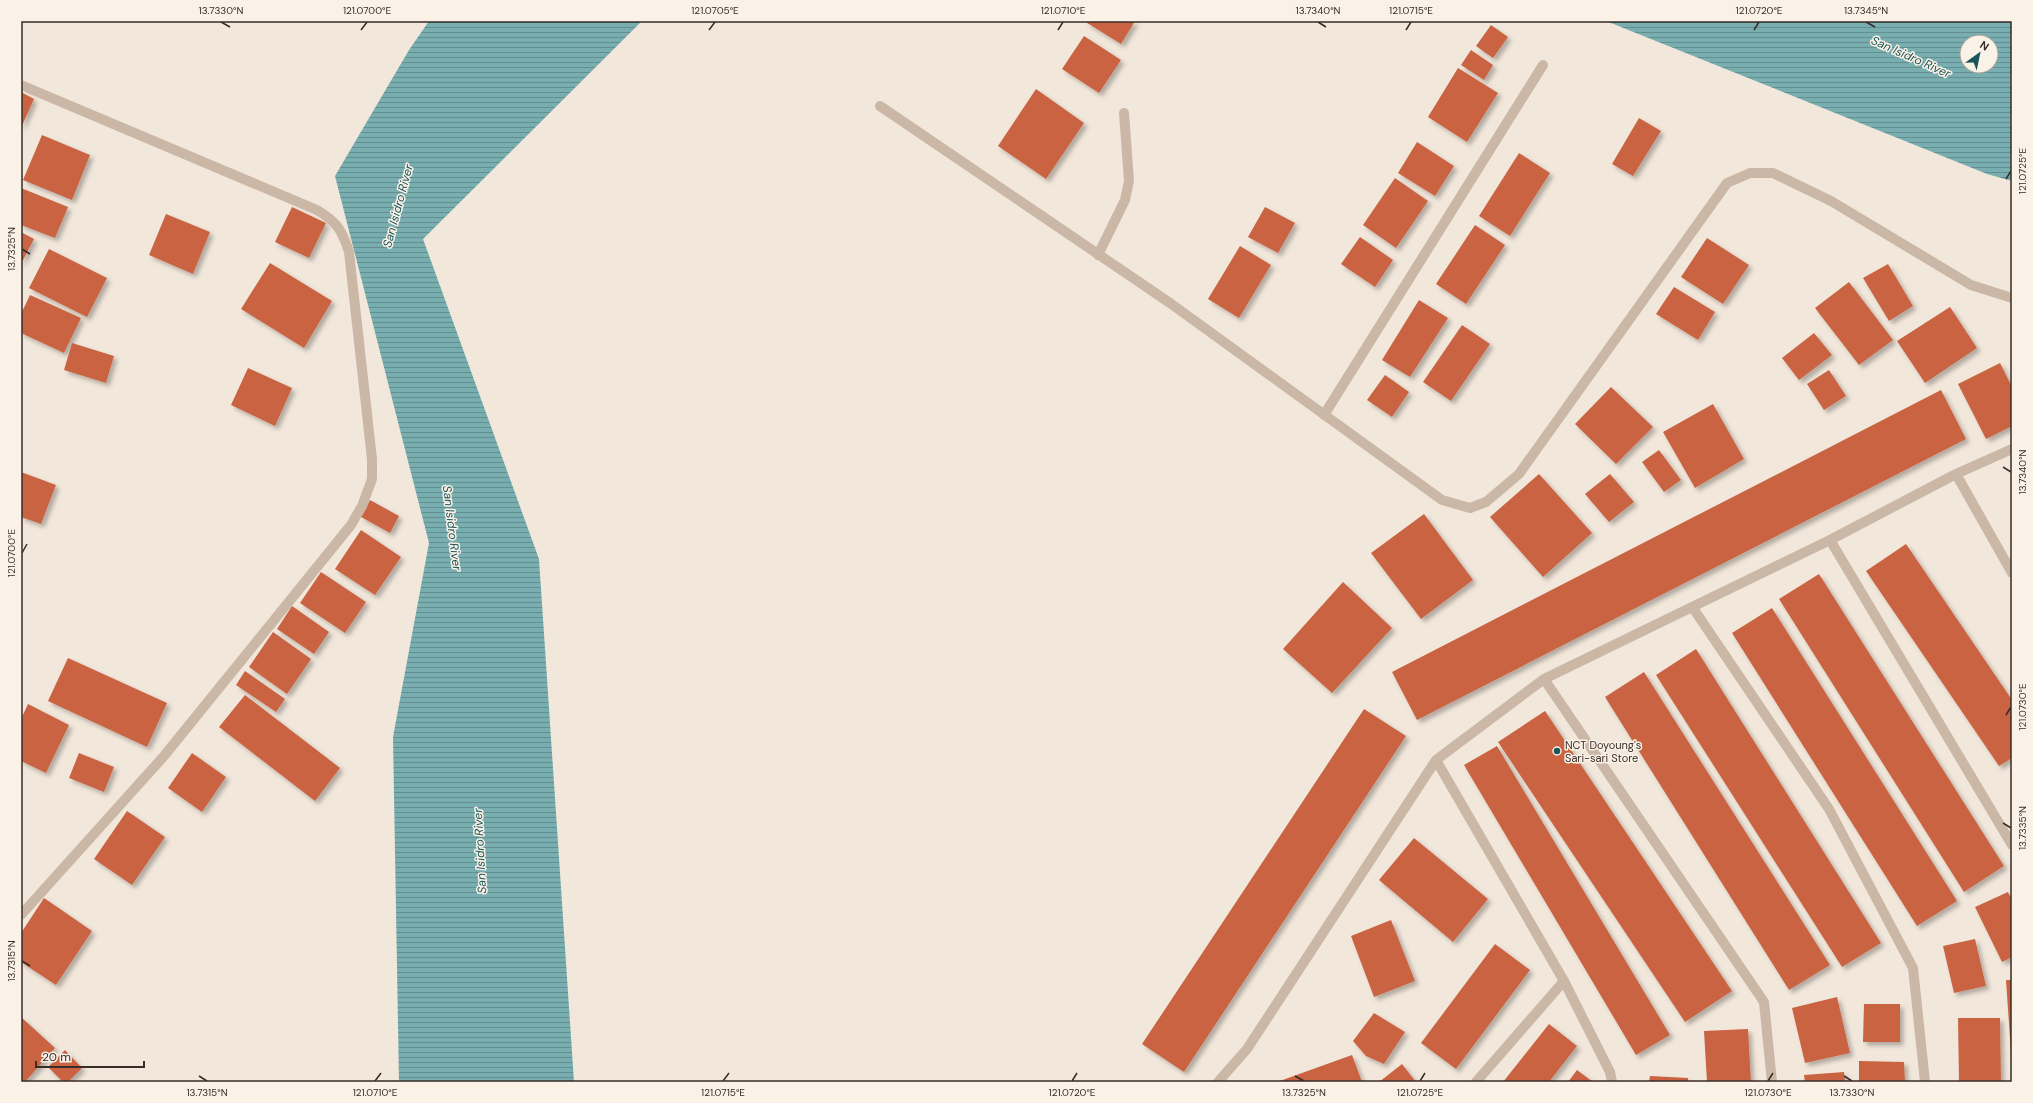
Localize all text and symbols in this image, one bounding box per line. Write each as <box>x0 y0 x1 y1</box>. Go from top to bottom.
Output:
text: 13.7330°N <box>199 4 243 17</box>
text: 121.0700°E <box>343 4 391 17</box>
text: 121.0705°E <box>691 4 739 17</box>
text: 121.0710°E <box>1041 4 1086 17</box>
text: 13.7340°N <box>1296 4 1341 17</box>
text: 121.0715°E <box>1389 4 1433 17</box>
text: 121.0720°E <box>1736 4 1783 17</box>
text: 13.7345°N <box>1844 4 1888 17</box>
water label: San Isidro River <box>1869 32 1954 82</box>
north arrow <box>1959 34 1999 74</box>
text: N <box>1977 38 1992 54</box>
text: 121.0725°E <box>2016 148 2029 194</box>
water label: San Isidro River <box>379 162 417 249</box>
text: 13.7325°N <box>5 227 18 271</box>
text: 13.7340°N <box>2016 449 2029 494</box>
water label: San Isidro River <box>439 485 465 572</box>
text: 121.0700°E <box>5 529 18 577</box>
text: 121.0730°E <box>2016 683 2029 731</box>
place label: NCT Doyoung's Sari-sari Store <box>1565 738 1641 765</box>
marker: NCT Doyoung's Sari-sari Store <box>1552 746 1562 756</box>
text: 13.7335°N <box>2016 806 2029 850</box>
water label: San Isidro River <box>470 807 490 894</box>
text: 13.7315°N <box>5 940 18 982</box>
scale bar <box>36 1043 144 1069</box>
text: 20 m <box>42 1049 71 1065</box>
text: 13.7315°N <box>186 1086 228 1099</box>
text: 121.0710°E <box>353 1086 398 1099</box>
text: 121.0715°E <box>701 1086 745 1099</box>
text: 121.0720°E <box>1049 1086 1096 1099</box>
text: 13.7325°N <box>1282 1086 1326 1099</box>
text: 121.0725°E <box>1397 1086 1443 1099</box>
text: 121.0730°E <box>1744 1086 1792 1099</box>
text: 13.7330°N <box>1830 1086 1874 1099</box>

